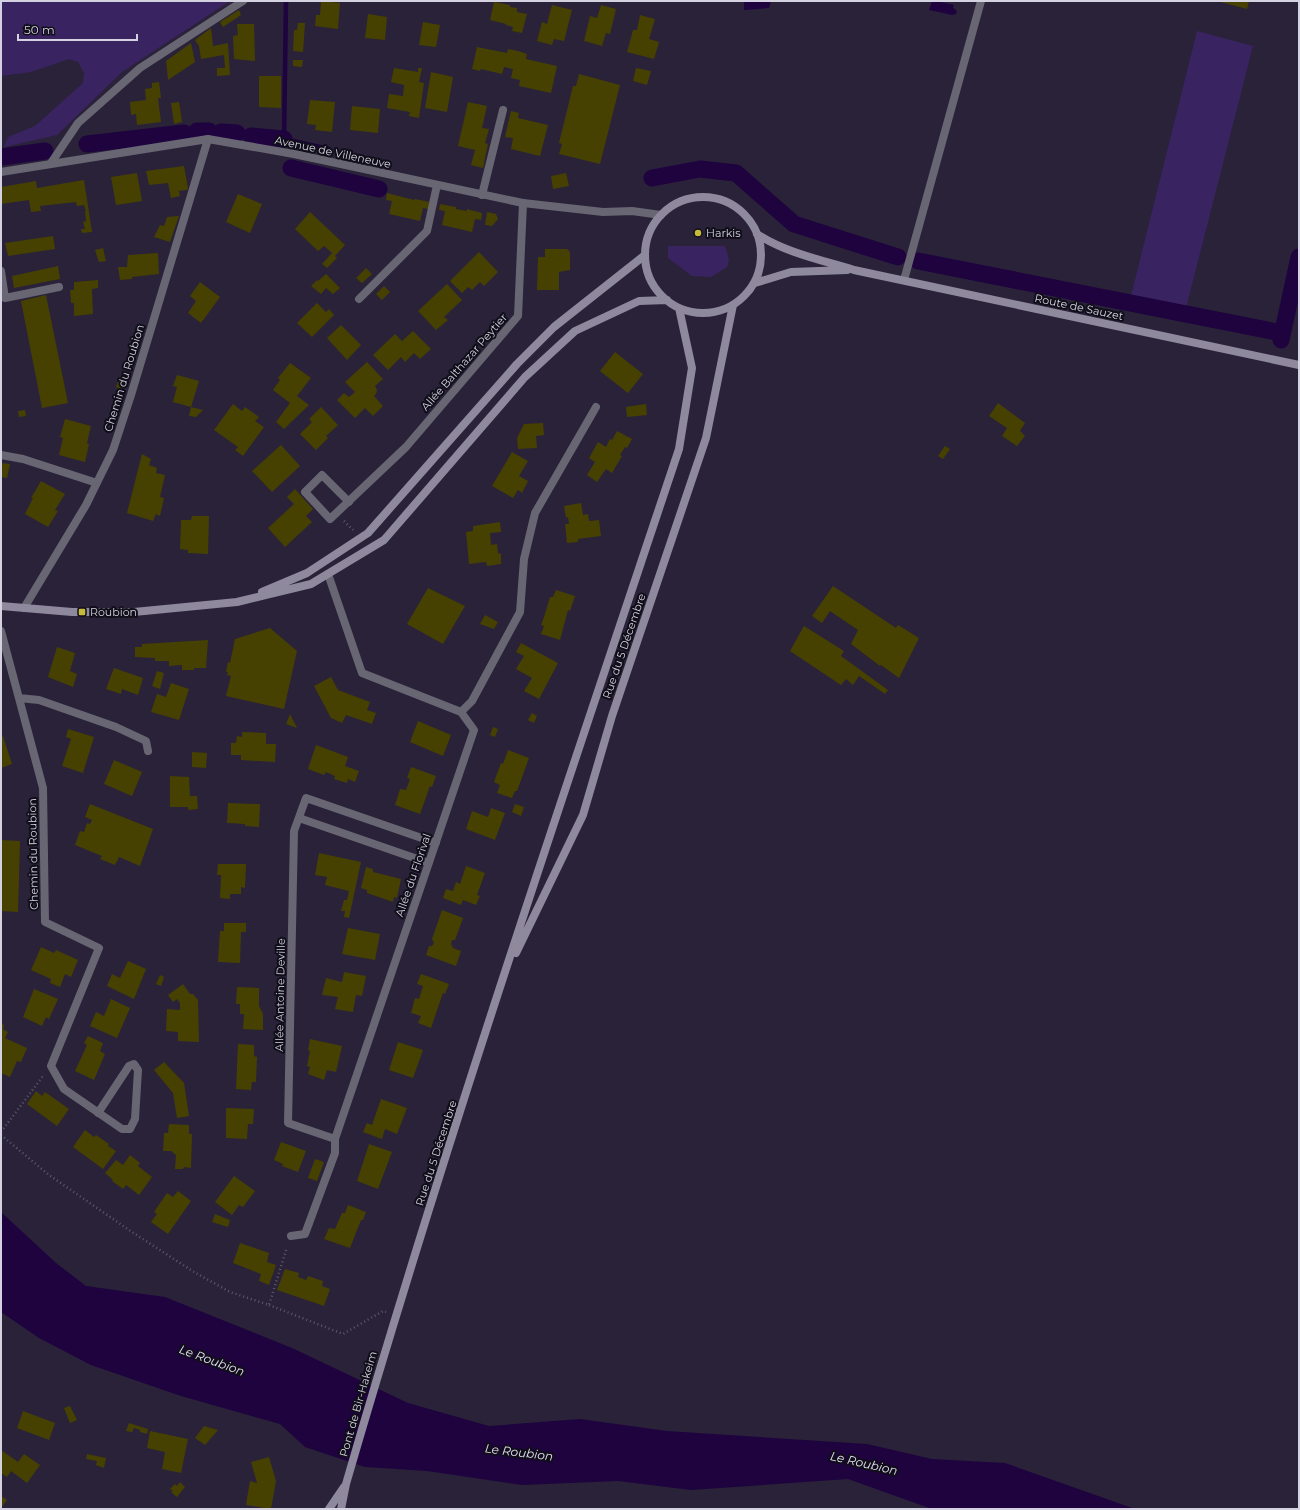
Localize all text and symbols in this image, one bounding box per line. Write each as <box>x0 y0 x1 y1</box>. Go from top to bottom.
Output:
scale bar <box>18 16 137 42</box>
text: 50 m <box>24 22 55 37</box>
street label: Avenue de Villeneuve <box>274 133 393 171</box>
place label: Harkis <box>706 226 741 240</box>
marker: Harkis <box>693 228 703 238</box>
street label: Route de Sauzet <box>1033 291 1125 323</box>
street label: Allée Balthazar Peytier <box>418 311 510 413</box>
street label: Chemin du Roubion <box>101 323 147 433</box>
street label: Rue du 5 Décembre <box>599 591 649 700</box>
place label: Roubion <box>90 605 137 619</box>
marker: Roubion <box>77 607 87 617</box>
street label: Chemin du Roubion <box>25 798 41 910</box>
street label: Allée du Florival <box>392 832 434 918</box>
street label: Allée Antoine Deville <box>272 938 288 1052</box>
street label: Rue du 5 Décembre <box>412 1098 460 1208</box>
water label: Le Roubion <box>177 1341 247 1379</box>
street label: Pont de Bir-Hakeim <box>336 1350 380 1458</box>
water label: Le Roubion <box>484 1440 554 1464</box>
water label: Le Roubion <box>829 1448 899 1478</box>

